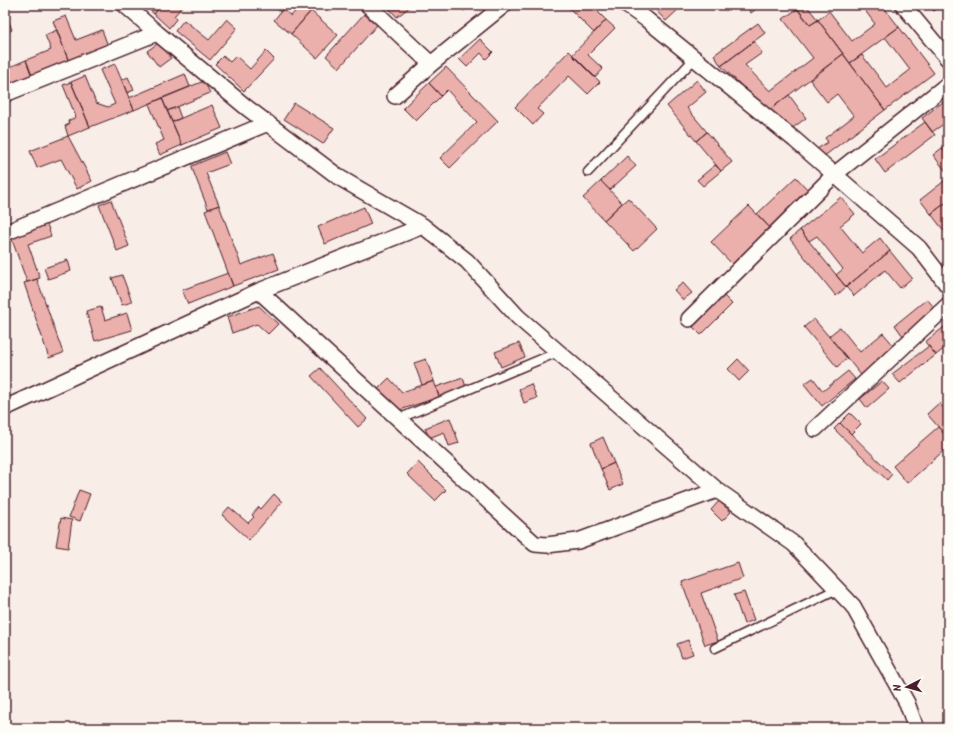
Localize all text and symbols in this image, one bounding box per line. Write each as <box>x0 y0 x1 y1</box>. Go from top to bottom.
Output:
north arrow <box>887 667 927 707</box>
text: N <box>889 683 907 692</box>

